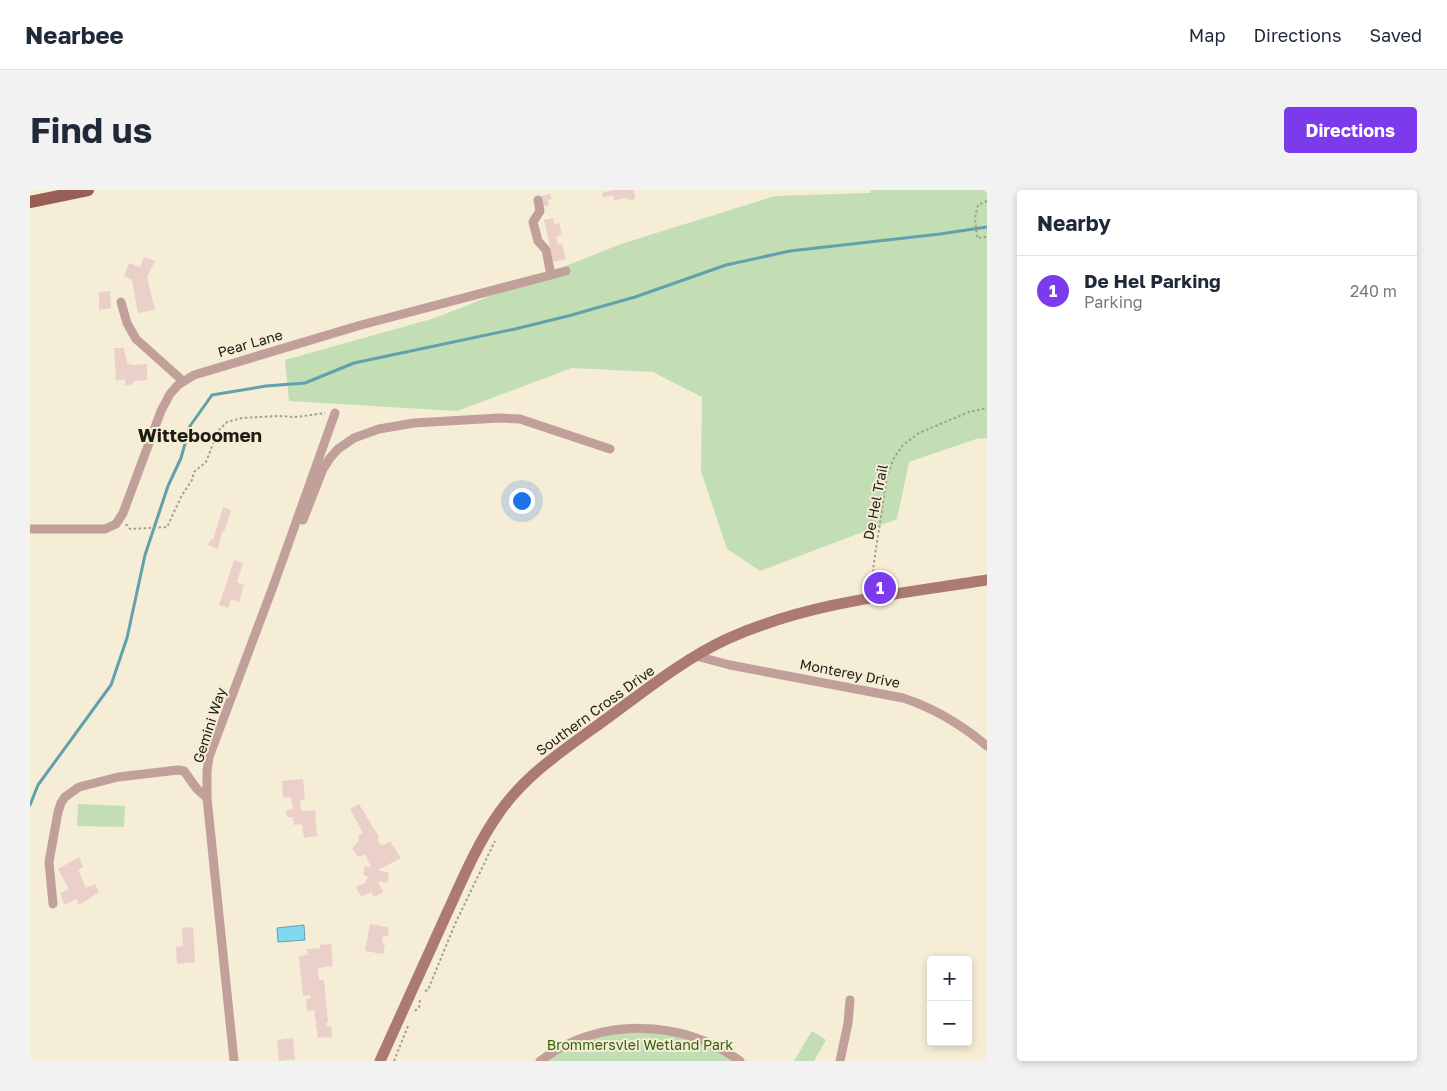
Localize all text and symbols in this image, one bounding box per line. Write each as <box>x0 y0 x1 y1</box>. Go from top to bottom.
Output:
text: Nearbee <box>25 20 124 49</box>
text: Map <box>1189 24 1225 46</box>
text: Directions <box>1253 24 1341 46</box>
text: Saved <box>1369 24 1422 46</box>
button: Directions <box>1284 107 1417 153</box>
text: Find us <box>30 109 152 151</box>
text: Nearby <box>1037 210 1111 236</box>
text: De Hel Parking <box>1084 269 1221 292</box>
text: 1 <box>1049 281 1057 301</box>
text: 240 m <box>1350 281 1397 301</box>
text: Parking <box>1084 292 1143 312</box>
street label: Pear Lane <box>216 326 284 360</box>
district label: Witteboomen <box>138 423 262 446</box>
street label: De Hel Trail <box>859 463 891 541</box>
your location <box>509 488 535 514</box>
pin: 1 <box>864 569 896 607</box>
street label: Monterey Drive <box>798 655 902 691</box>
street label: Southern Cross Drive <box>533 661 657 759</box>
street label: Gemini Way <box>189 685 229 765</box>
map controls <box>927 956 972 1046</box>
button: + <box>927 956 972 1001</box>
button: − <box>927 1001 972 1046</box>
park label: Brommersvlei Wetland Park <box>547 1036 733 1053</box>

